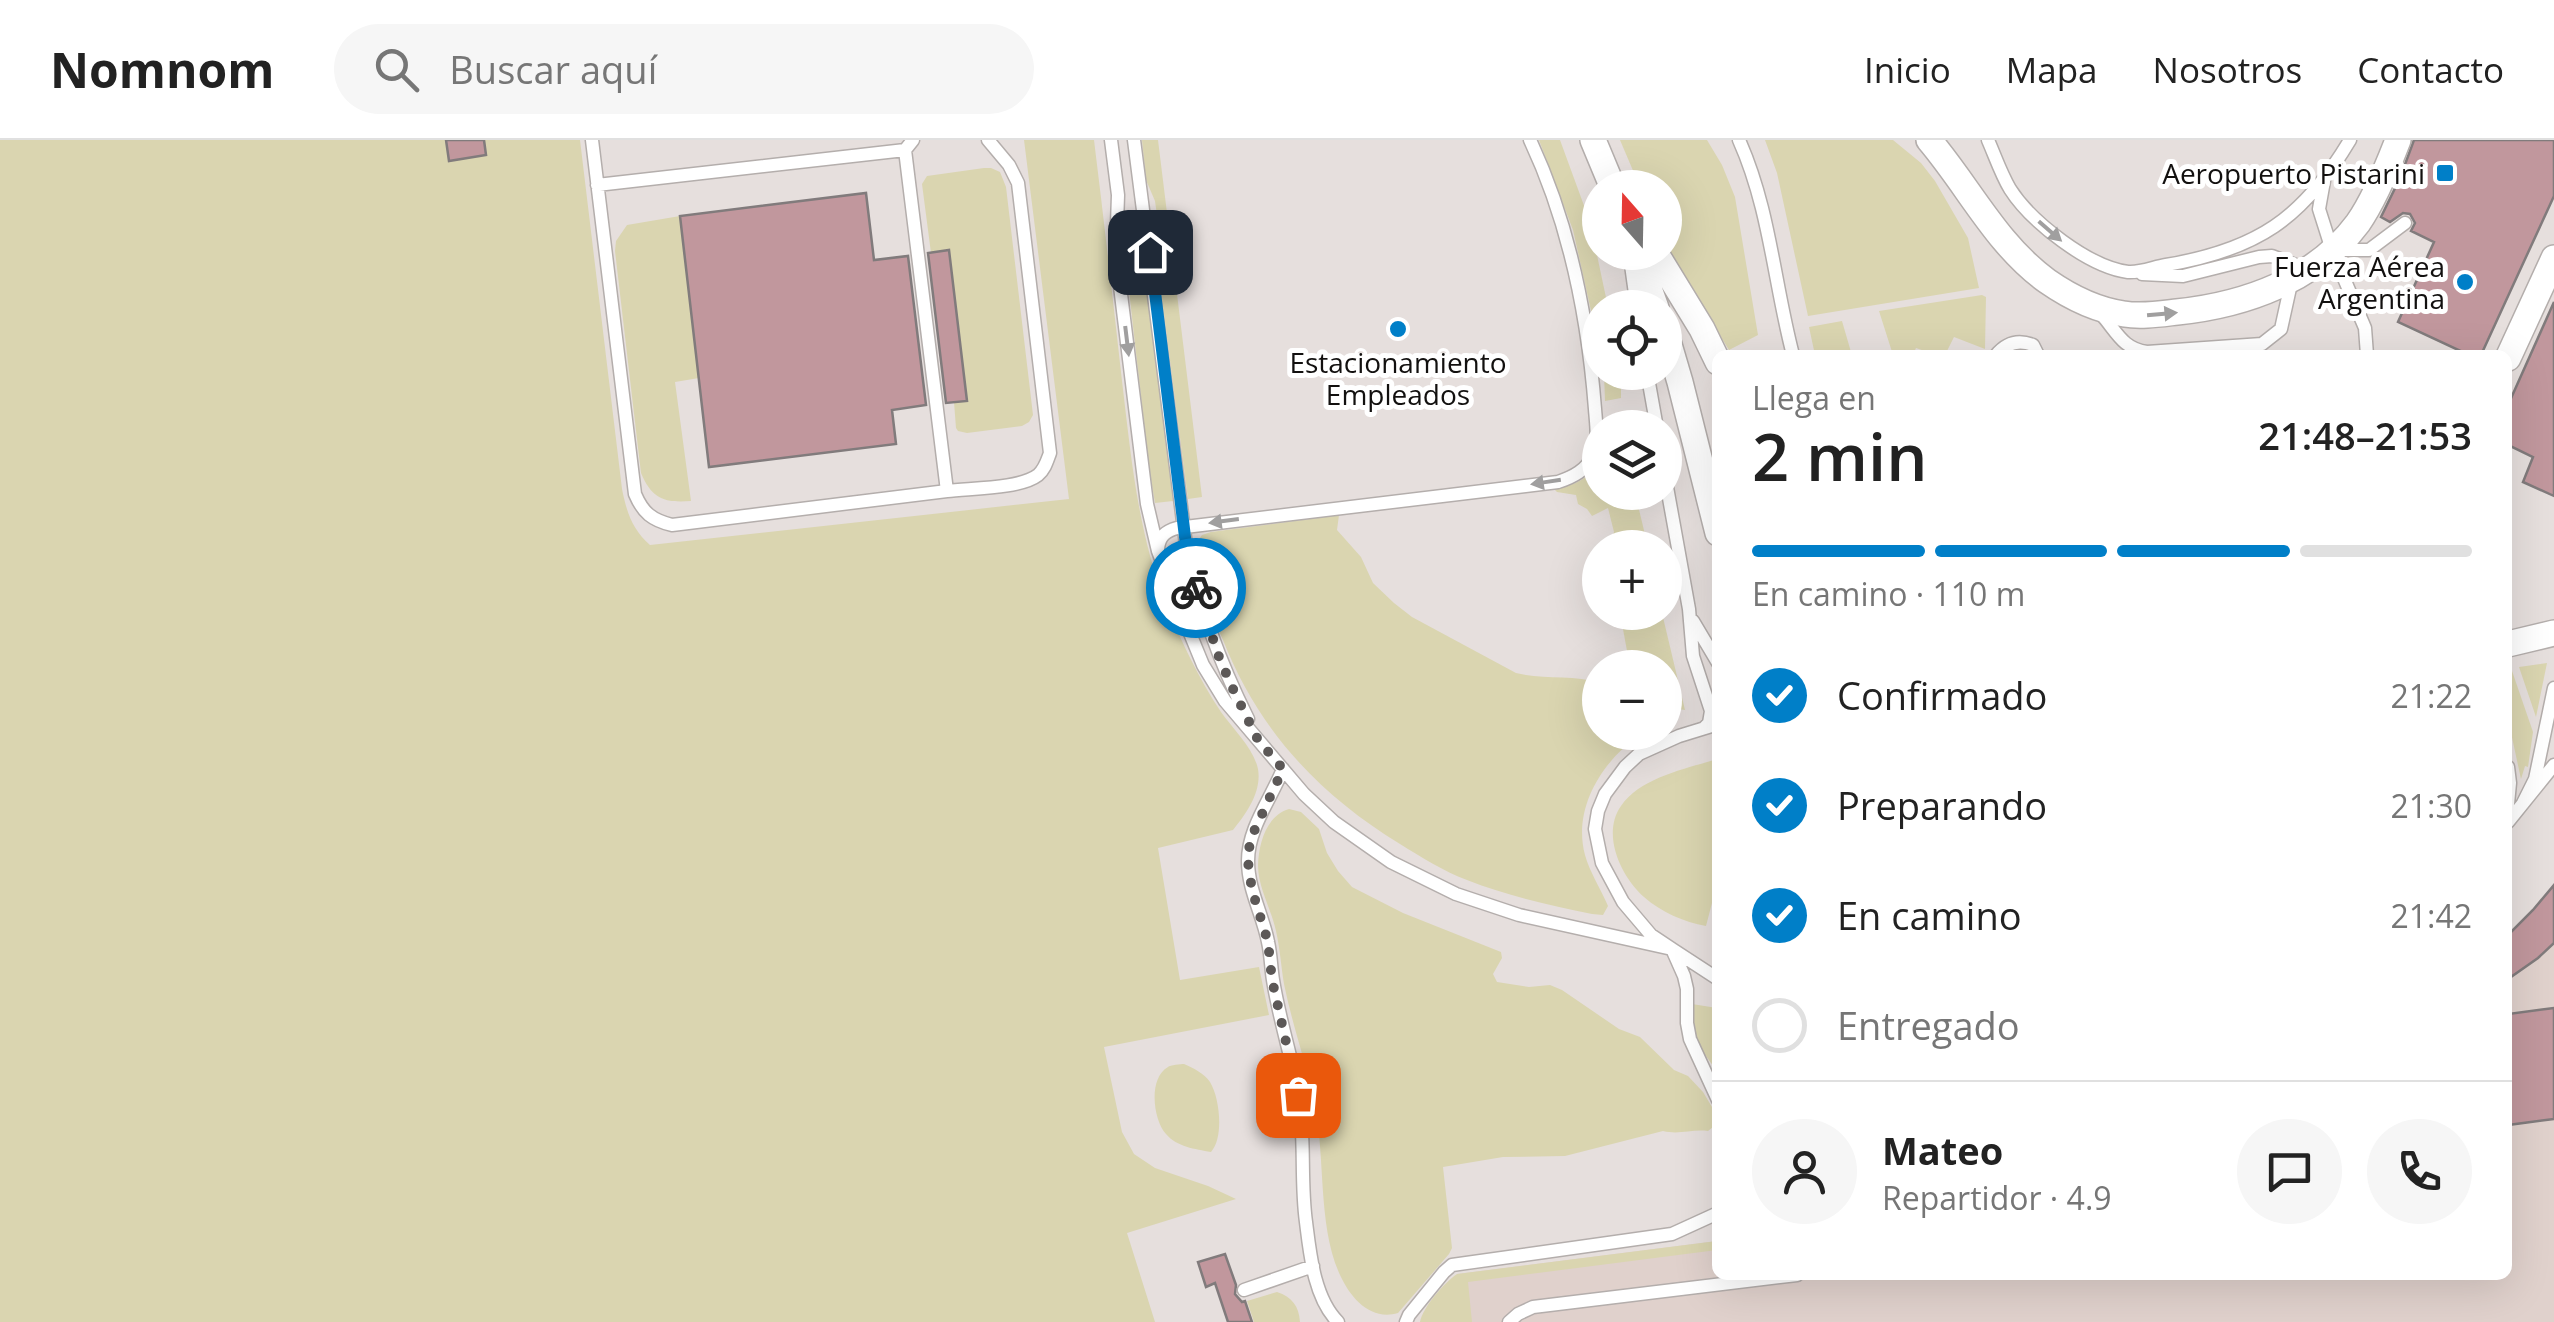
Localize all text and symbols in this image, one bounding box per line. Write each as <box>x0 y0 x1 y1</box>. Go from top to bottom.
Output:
search box <box>334 24 1034 114</box>
text: Nomnom <box>50 37 274 102</box>
icon: search <box>369 42 424 97</box>
text: Buscar aquí <box>449 43 657 95</box>
text: Inicio <box>1864 46 1951 93</box>
text: Mapa <box>2006 46 2098 93</box>
text: Nosotros <box>2153 46 2302 93</box>
text: Contacto <box>2357 46 2504 93</box>
place label: Aeropuerto Pistarini <box>2162 154 2425 192</box>
marker: Aeropuerto Pistarini <box>2434 162 2456 184</box>
north arrow <box>1582 170 1682 270</box>
map controls <box>1582 170 1682 750</box>
pin <box>1108 210 1193 295</box>
one-way arrow <box>2037 220 2062 241</box>
icon: home <box>1123 225 1178 280</box>
place label: Fuerza Aérea Argentina <box>2274 247 2445 317</box>
marker: Fuerza Aérea Argentina <box>2454 271 2476 293</box>
button: locate <box>1582 290 1682 390</box>
one-way arrow <box>2147 305 2179 321</box>
marker: Estacionamiento Empleados <box>1387 318 1409 340</box>
one-way arrow <box>1119 326 1135 358</box>
place label: Estacionamiento Empleados <box>1289 343 1507 413</box>
text: Llega en <box>1752 376 1876 419</box>
text: 21:48–21:53 <box>2258 409 2472 461</box>
button: layers <box>1582 410 1682 510</box>
text: 2 min <box>1752 412 1927 500</box>
one-way arrow <box>1530 475 1562 491</box>
one-way arrow <box>1207 514 1239 530</box>
button: + <box>1582 530 1682 630</box>
courier <box>1146 538 1246 638</box>
icon: bike <box>1169 561 1224 616</box>
text: En camino · 110 m <box>1752 572 2025 615</box>
button: − <box>1582 650 1682 750</box>
icon: check <box>1752 668 1807 723</box>
text: Confirmado <box>1837 669 2047 721</box>
text: 21:22 <box>2390 674 2472 717</box>
icon: check <box>1752 778 1807 833</box>
text: Preparando <box>1837 779 2047 831</box>
text: 21:30 <box>2390 784 2472 827</box>
icon: check <box>1752 888 1807 943</box>
text: En camino <box>1837 889 2022 941</box>
text: 21:42 <box>2390 894 2472 937</box>
text: Entregado <box>1837 999 2020 1051</box>
pin <box>1256 1053 1341 1138</box>
icon: bag <box>1271 1068 1326 1123</box>
button: person <box>1752 1119 1857 1224</box>
button: chat <box>2237 1119 2342 1224</box>
button: phone <box>2367 1119 2472 1224</box>
text: Mateo <box>1882 1124 2003 1176</box>
text: Repartidor · 4.9 <box>1882 1176 2112 1219</box>

